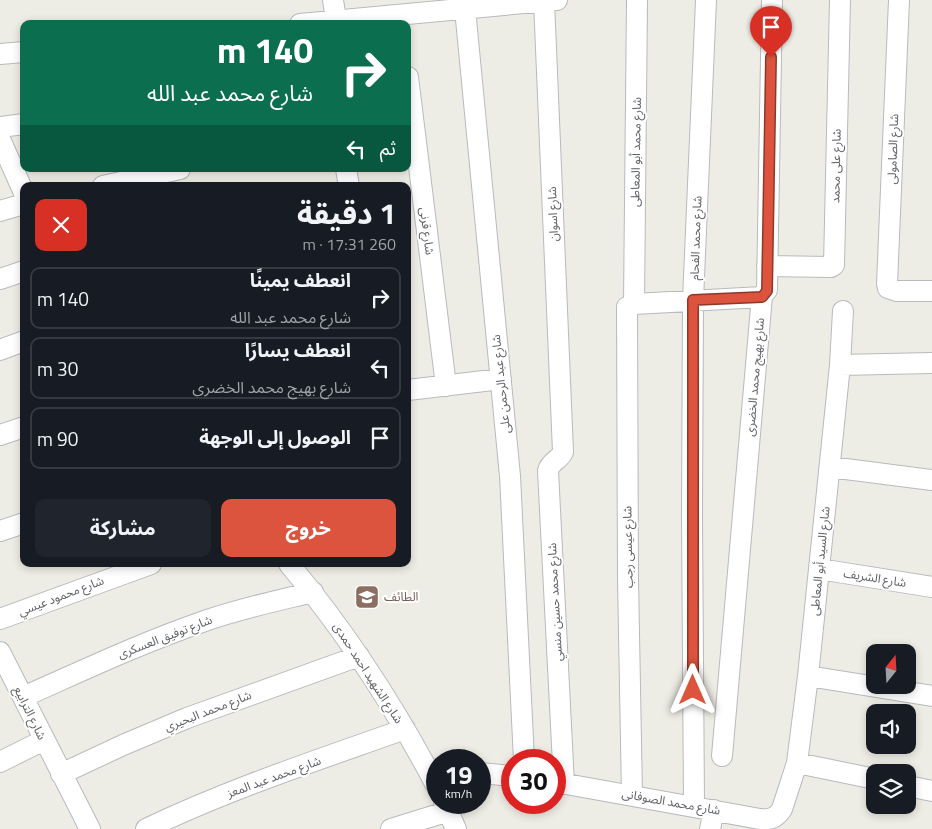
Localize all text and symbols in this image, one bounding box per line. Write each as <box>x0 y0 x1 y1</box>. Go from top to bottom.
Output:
pin <box>750 6 792 57</box>
icon: arrive <box>757 13 785 41</box>
text: 140 m <box>217 23 313 77</box>
icon: right <box>331 40 396 105</box>
text: شارع محمد عبد الله <box>147 76 313 110</box>
street label: شارع محمد أبو المعاطى <box>625 97 646 207</box>
street label: شارع الصامولى <box>882 113 903 185</box>
street label: شارع على محمد <box>825 129 846 203</box>
text: ثم <box>380 133 396 162</box>
icon: left <box>342 135 370 163</box>
street label: شارع اسوان <box>542 186 563 242</box>
text: 1 دقيقة <box>297 190 396 236</box>
street label: شارع محمد الفحام <box>685 195 706 281</box>
button: close <box>35 199 87 251</box>
street label: شارع قرنى <box>415 206 440 256</box>
text: 260 m · 17:31 <box>302 232 396 256</box>
text: انعطف يمينًا <box>250 265 351 294</box>
text: 140 m <box>37 284 89 313</box>
icon: right <box>366 284 394 312</box>
text: شارع محمد عبد الله <box>230 305 351 329</box>
street label: شارع بهيج محمد الخضرى <box>740 317 769 437</box>
street label: شارع عبد الرحمن على <box>486 334 515 434</box>
text: انعطف يسارًا <box>245 335 351 364</box>
text: 30 m <box>37 354 78 383</box>
icon: left <box>366 354 394 382</box>
text: شارع بهيج محمد الخضرى <box>192 375 351 399</box>
text: الوصول إلى الوجهة <box>199 422 351 451</box>
text: 90 m <box>37 424 78 453</box>
icon: arrive <box>366 424 394 452</box>
button: مشاركة <box>35 499 211 557</box>
button: خروج <box>221 499 396 557</box>
street label: شارع السيد أبو المعاطى <box>804 505 835 616</box>
street label: شارع عيسى رجب <box>617 506 638 588</box>
street label: شارع محمد حسين منسي <box>542 542 568 662</box>
street label: شارع الشريف <box>842 563 908 592</box>
street label: شارع محمود عيسي <box>15 570 107 621</box>
school or university icon: الطائف <box>354 584 380 610</box>
place label: الطائف <box>384 587 419 606</box>
street label: شارع توفيق العسكرى <box>115 610 215 663</box>
street label: شارع الشهيد احمد حمدى <box>329 618 408 727</box>
north arrow <box>866 644 916 694</box>
map controls <box>866 644 916 814</box>
position arrow <box>666 663 718 715</box>
street label: شارع الترابيع <box>9 683 52 743</box>
street label: شارع محمد البحيري <box>161 685 254 737</box>
button: sound <box>866 704 916 754</box>
speed limit sign: 30 <box>501 749 566 814</box>
street label: شارع محمد عبد المعز <box>223 751 324 803</box>
text: 19 <box>444 756 473 794</box>
button: layers <box>866 764 916 814</box>
street label: شارع محمد الصوفانى <box>620 783 722 820</box>
text: km/h <box>445 784 472 803</box>

